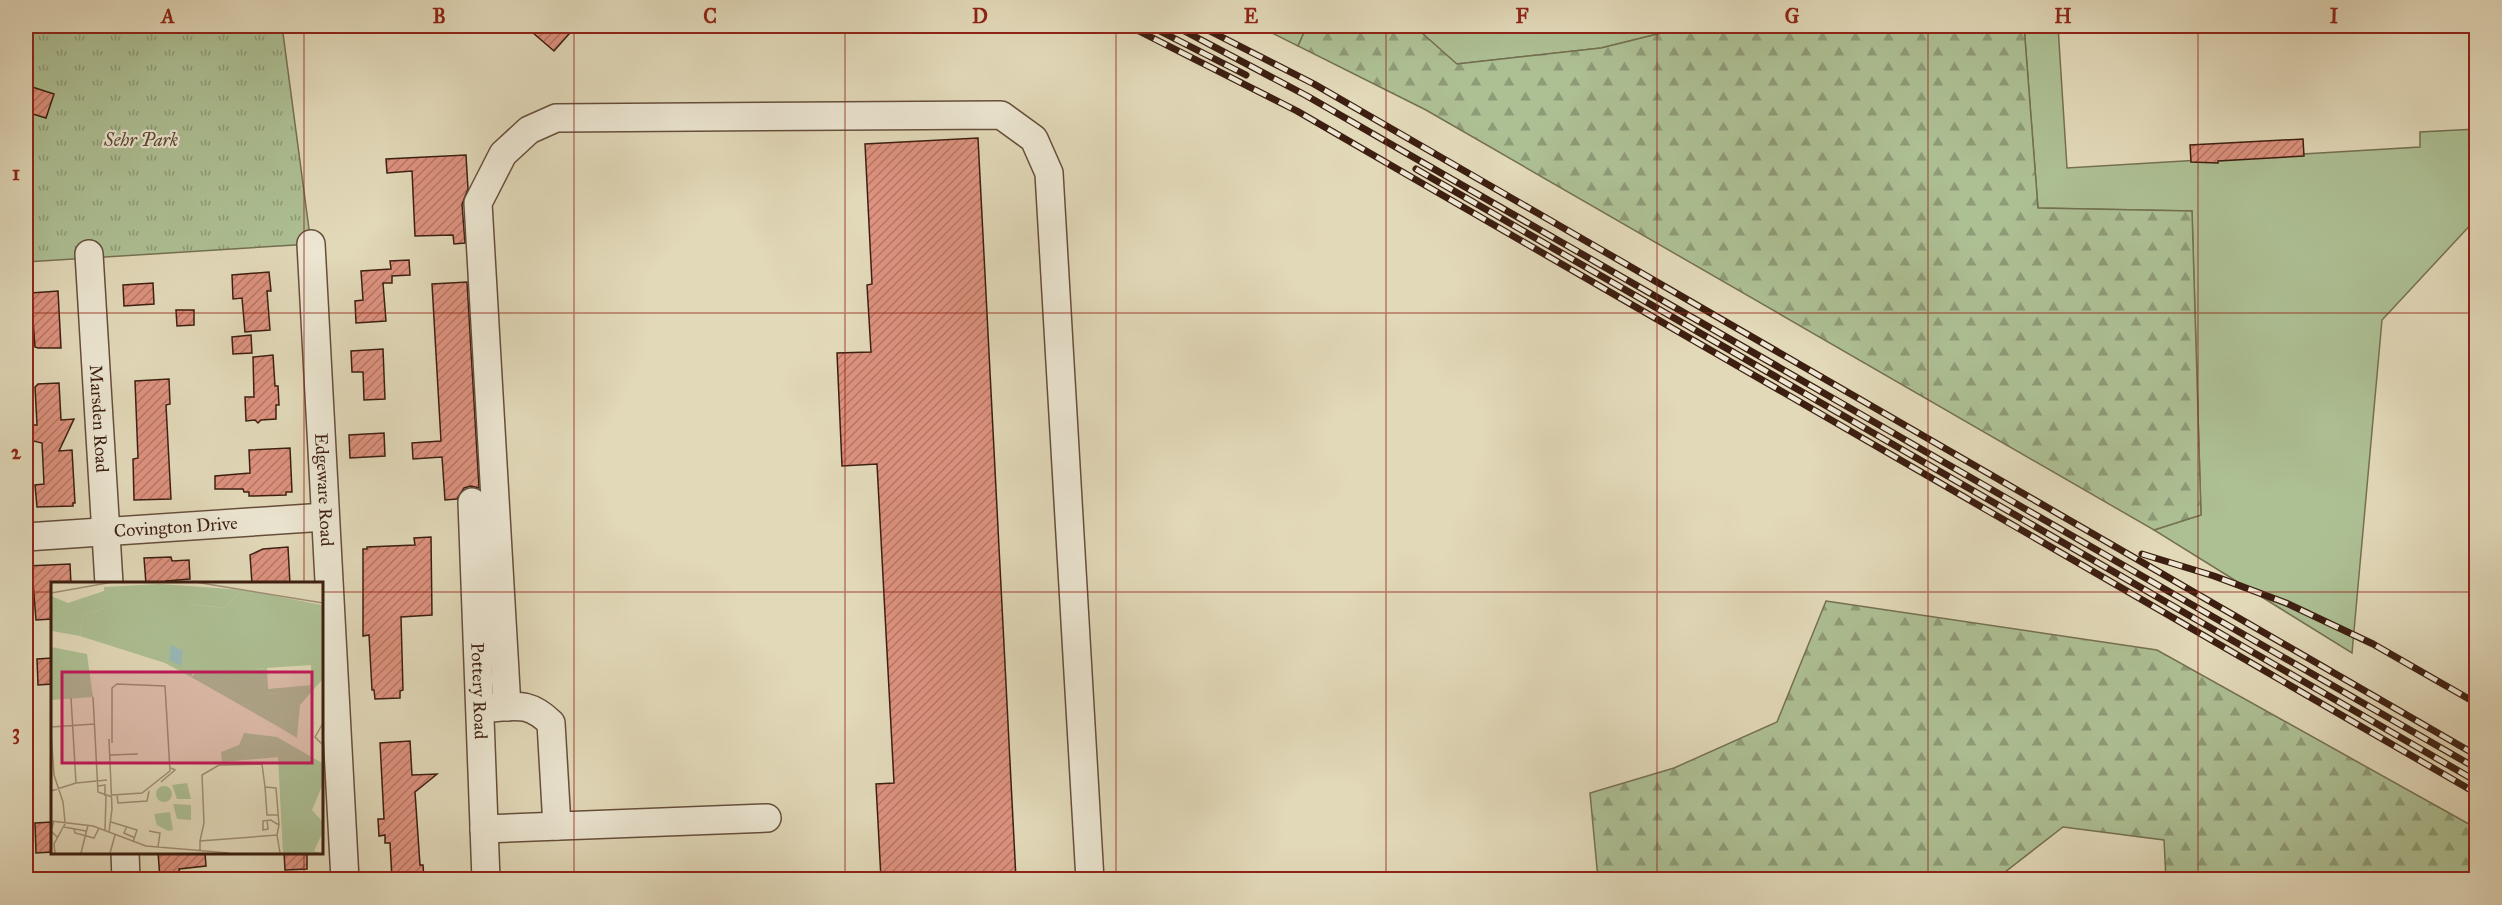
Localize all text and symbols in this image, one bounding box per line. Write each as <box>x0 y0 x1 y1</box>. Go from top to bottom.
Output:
text: A <box>159 4 175 28</box>
text: B <box>432 4 446 28</box>
text: C <box>703 4 717 28</box>
text: D <box>972 4 988 28</box>
text: E <box>1244 4 1259 28</box>
text: F <box>1515 4 1529 28</box>
text: G <box>1785 4 1800 28</box>
text: H <box>2054 4 2072 28</box>
text: I <box>2330 4 2339 28</box>
park label: Sehr Park <box>103 129 178 151</box>
text: 1 <box>12 161 20 185</box>
street label: Marsden Road <box>85 364 113 473</box>
street label: Edgeware Road <box>310 432 338 547</box>
text: 2 <box>11 440 22 464</box>
street label: Covington Drive <box>113 512 238 542</box>
inset map <box>51 582 322 854</box>
street label: Pottery Road <box>466 642 492 740</box>
text: 3 <box>12 720 20 745</box>

